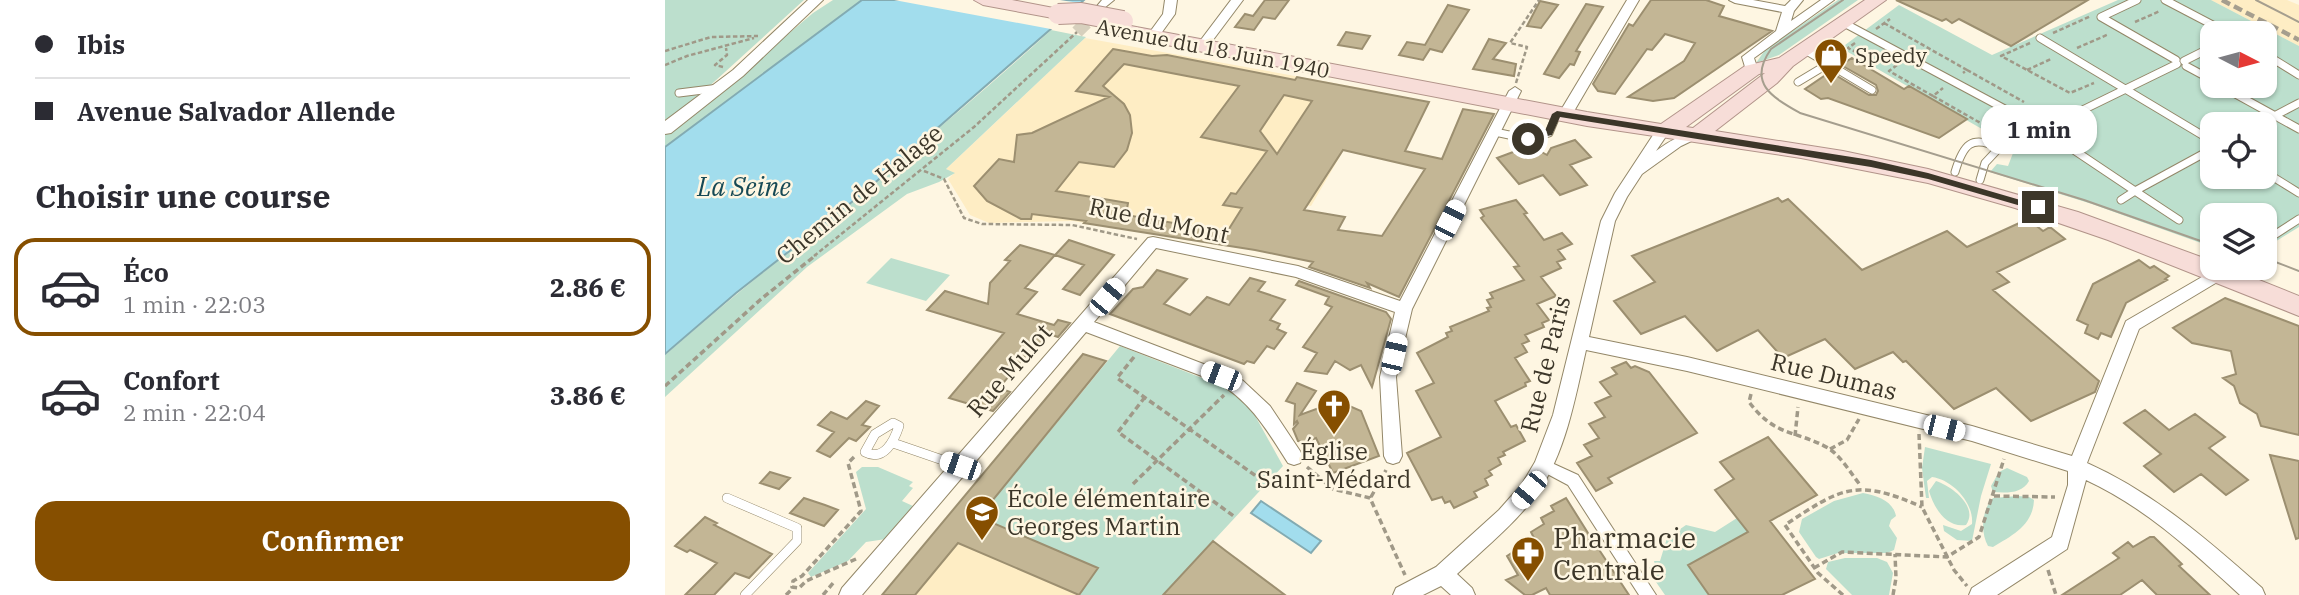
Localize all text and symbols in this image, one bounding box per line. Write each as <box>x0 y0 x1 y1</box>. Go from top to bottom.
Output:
street label: Avenue du 18 Juin 1940 <box>1094 12 1332 84</box>
north arrow <box>2200 21 2277 98</box>
map controls <box>2200 21 2277 280</box>
text: Ibis <box>77 27 125 61</box>
shop icon: Speedy <box>1812 36 1850 85</box>
place label: Speedy <box>1855 41 1928 69</box>
text: Avenue Salvador Allende <box>77 94 396 128</box>
callout: 1 min <box>1980 106 2096 154</box>
button: locate <box>2200 112 2277 189</box>
text: 1 min <box>2007 114 2071 144</box>
street label: Chemin de Halage <box>769 117 949 271</box>
route start <box>1512 123 1544 155</box>
water label: La Seine <box>696 169 791 203</box>
text: Choisir une course <box>35 175 331 217</box>
street label: Rue du Mont <box>1086 190 1232 250</box>
route end <box>2022 191 2054 223</box>
car <box>1432 197 1469 243</box>
button: layers <box>2200 203 2277 280</box>
text: Éco <box>123 255 169 289</box>
icon: car <box>39 256 102 319</box>
text: 2.86 € <box>550 270 626 304</box>
car <box>1086 274 1129 320</box>
text: 1 min · 22:03 <box>123 289 266 319</box>
street label: Rue de Paris <box>1513 292 1577 436</box>
street label: Rue Mulot <box>959 316 1059 424</box>
car <box>1380 331 1409 377</box>
street label: Rue Dumas <box>1768 345 1900 407</box>
car <box>1198 359 1245 393</box>
text: Confort <box>123 363 220 397</box>
icon: car <box>39 364 102 427</box>
text: 3.86 € <box>550 378 626 412</box>
church icon: Église Saint-Médard <box>1315 387 1353 436</box>
text: 2 min · 22:04 <box>123 397 266 427</box>
car <box>1922 413 1967 443</box>
place label: Église Saint-Médard <box>1257 435 1411 495</box>
car <box>937 449 984 483</box>
car <box>1508 467 1551 513</box>
place label: École élémentaire Georges Martin <box>1007 482 1210 542</box>
school or university icon: École élémentaire Georges Martin <box>963 493 1001 542</box>
button: Confirmer <box>35 501 630 581</box>
place label: Pharmacie Centrale <box>1553 519 1696 588</box>
pharmacy icon: Pharmacie Centrale <box>1509 534 1547 583</box>

